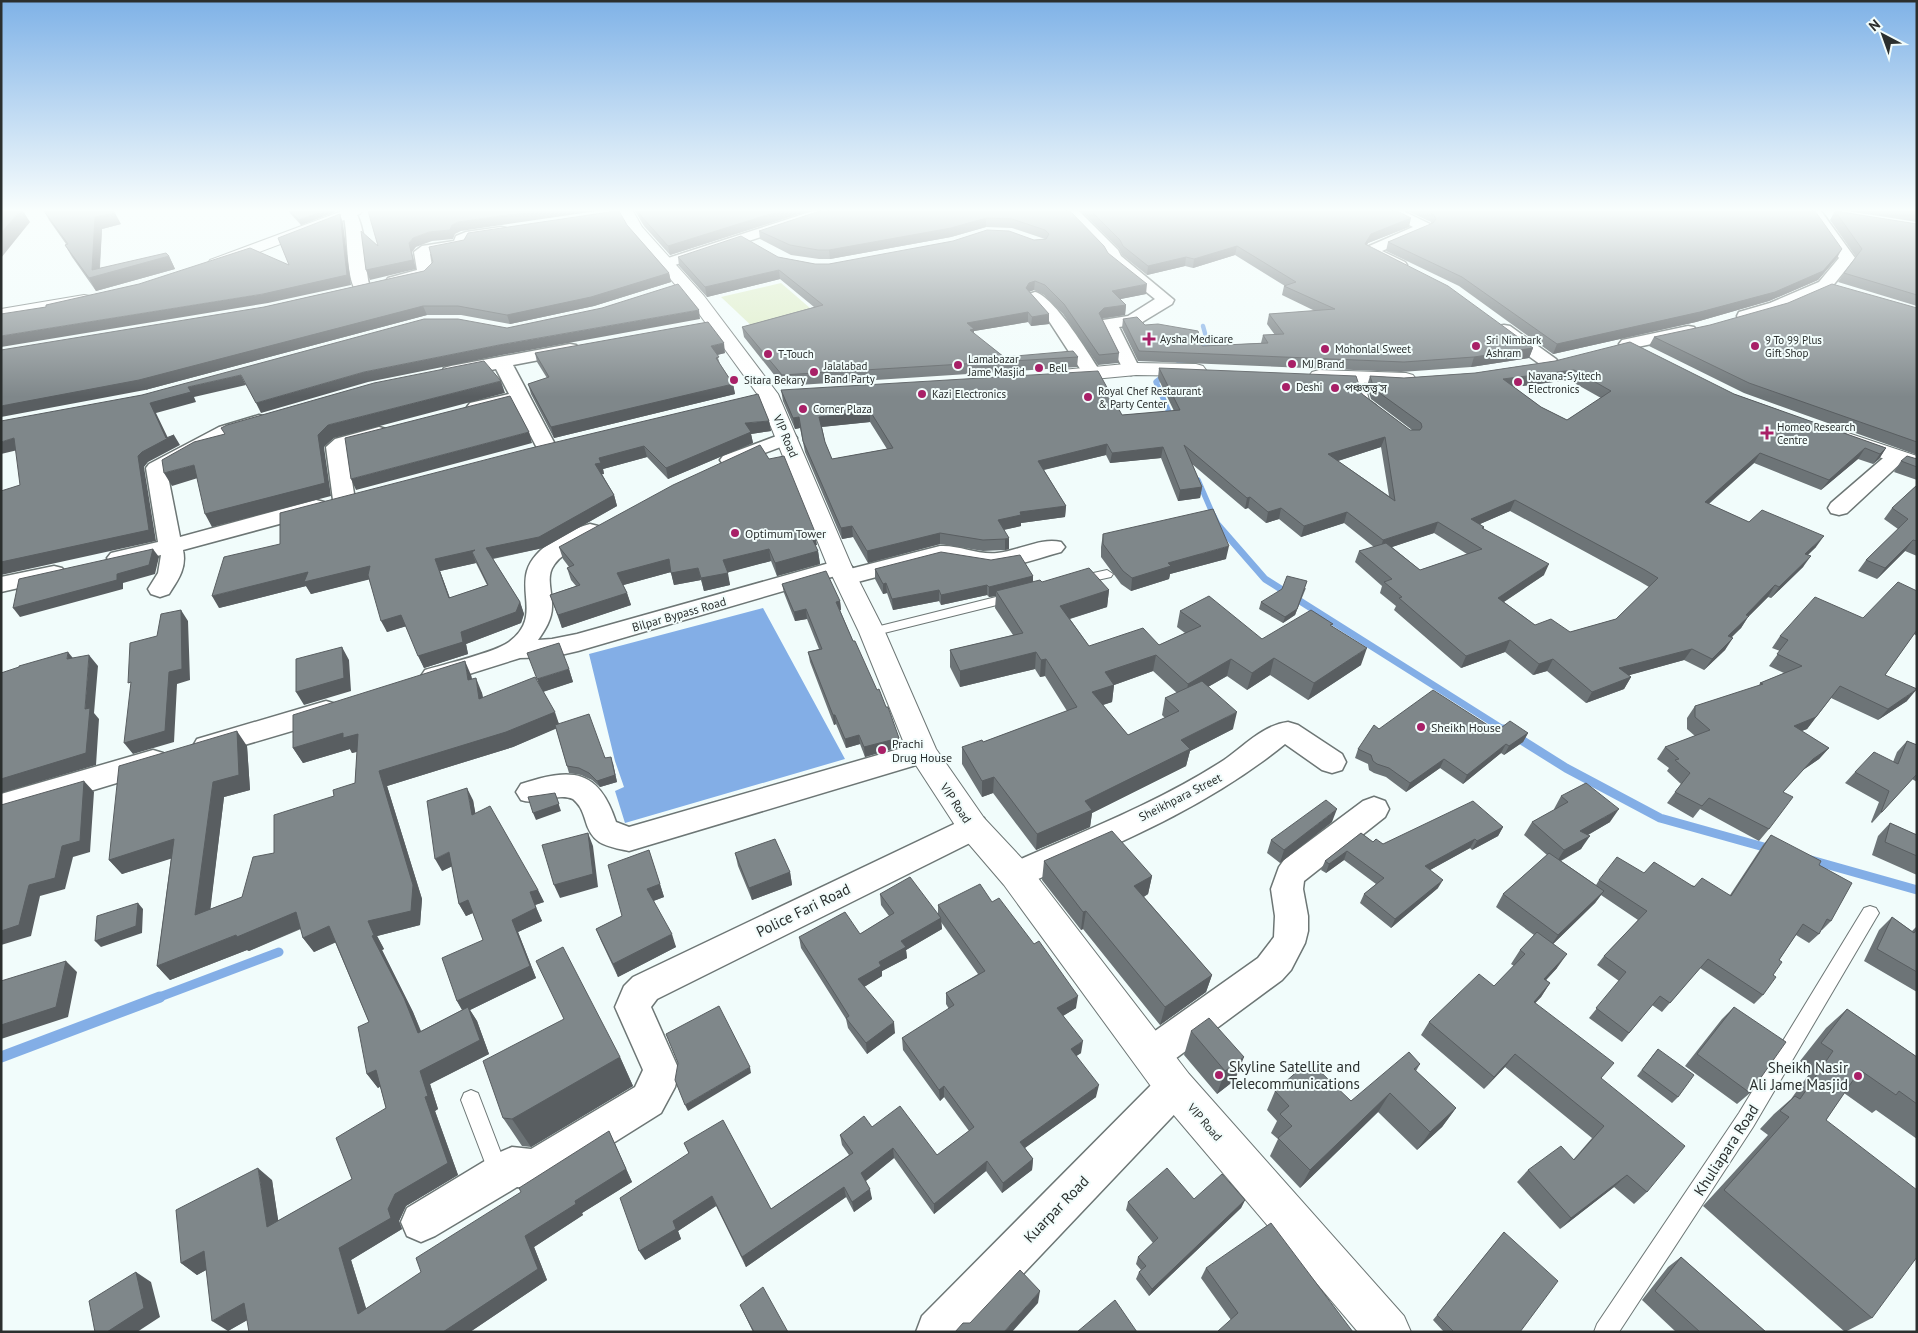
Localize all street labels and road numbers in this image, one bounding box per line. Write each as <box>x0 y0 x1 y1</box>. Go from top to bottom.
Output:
street label: VIP Road <box>770 411 802 460</box>
street label: Bilpar Bypass Road <box>630 593 728 635</box>
street label: Sheikhpara Street <box>1136 770 1224 824</box>
street label: VIP Road <box>937 779 975 826</box>
street label: Police Fari Road <box>753 879 853 941</box>
street label: VIP Road <box>1184 1099 1225 1144</box>
street label: Khuliapara Road <box>1689 1101 1763 1199</box>
street label: Kuarpar Road <box>1019 1172 1093 1246</box>

